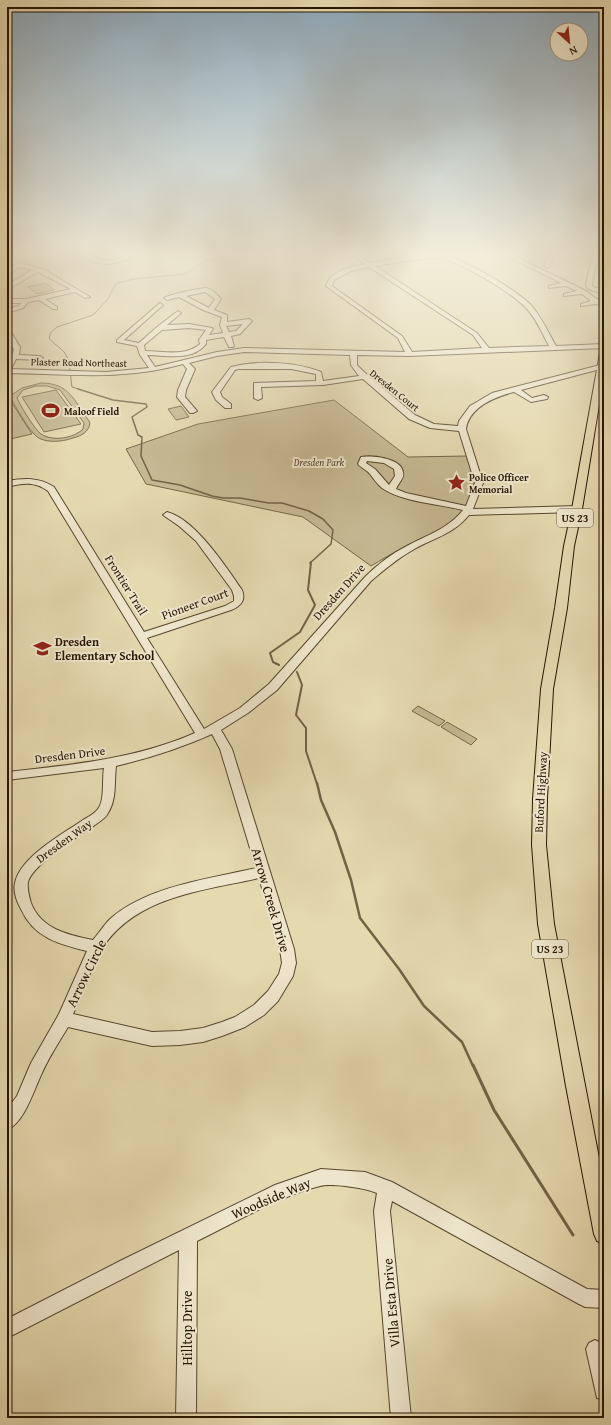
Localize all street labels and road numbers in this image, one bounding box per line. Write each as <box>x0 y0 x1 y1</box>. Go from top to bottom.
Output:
street label: Plaster Road Northeast <box>31 354 128 371</box>
street label: Dresden Court <box>367 366 423 415</box>
road number: US 23 <box>557 509 593 527</box>
street label: Frontier Trail <box>101 551 152 619</box>
street label: Dresden Drive <box>309 559 369 624</box>
street label: Pioneer Court <box>159 583 231 623</box>
street label: Dresden Drive <box>34 742 106 767</box>
street label: Buford Highway <box>530 751 551 833</box>
street label: Dresden Way <box>32 815 95 867</box>
street label: Arrow Creek Drive <box>247 845 296 955</box>
street label: Arrow Circle <box>61 935 111 1010</box>
road number: US 23 <box>532 940 568 958</box>
street label: Woodside Way <box>228 1172 314 1224</box>
street label: Villa Esta Drive <box>377 1257 405 1348</box>
street label: Hilltop Drive <box>177 1290 197 1366</box>

